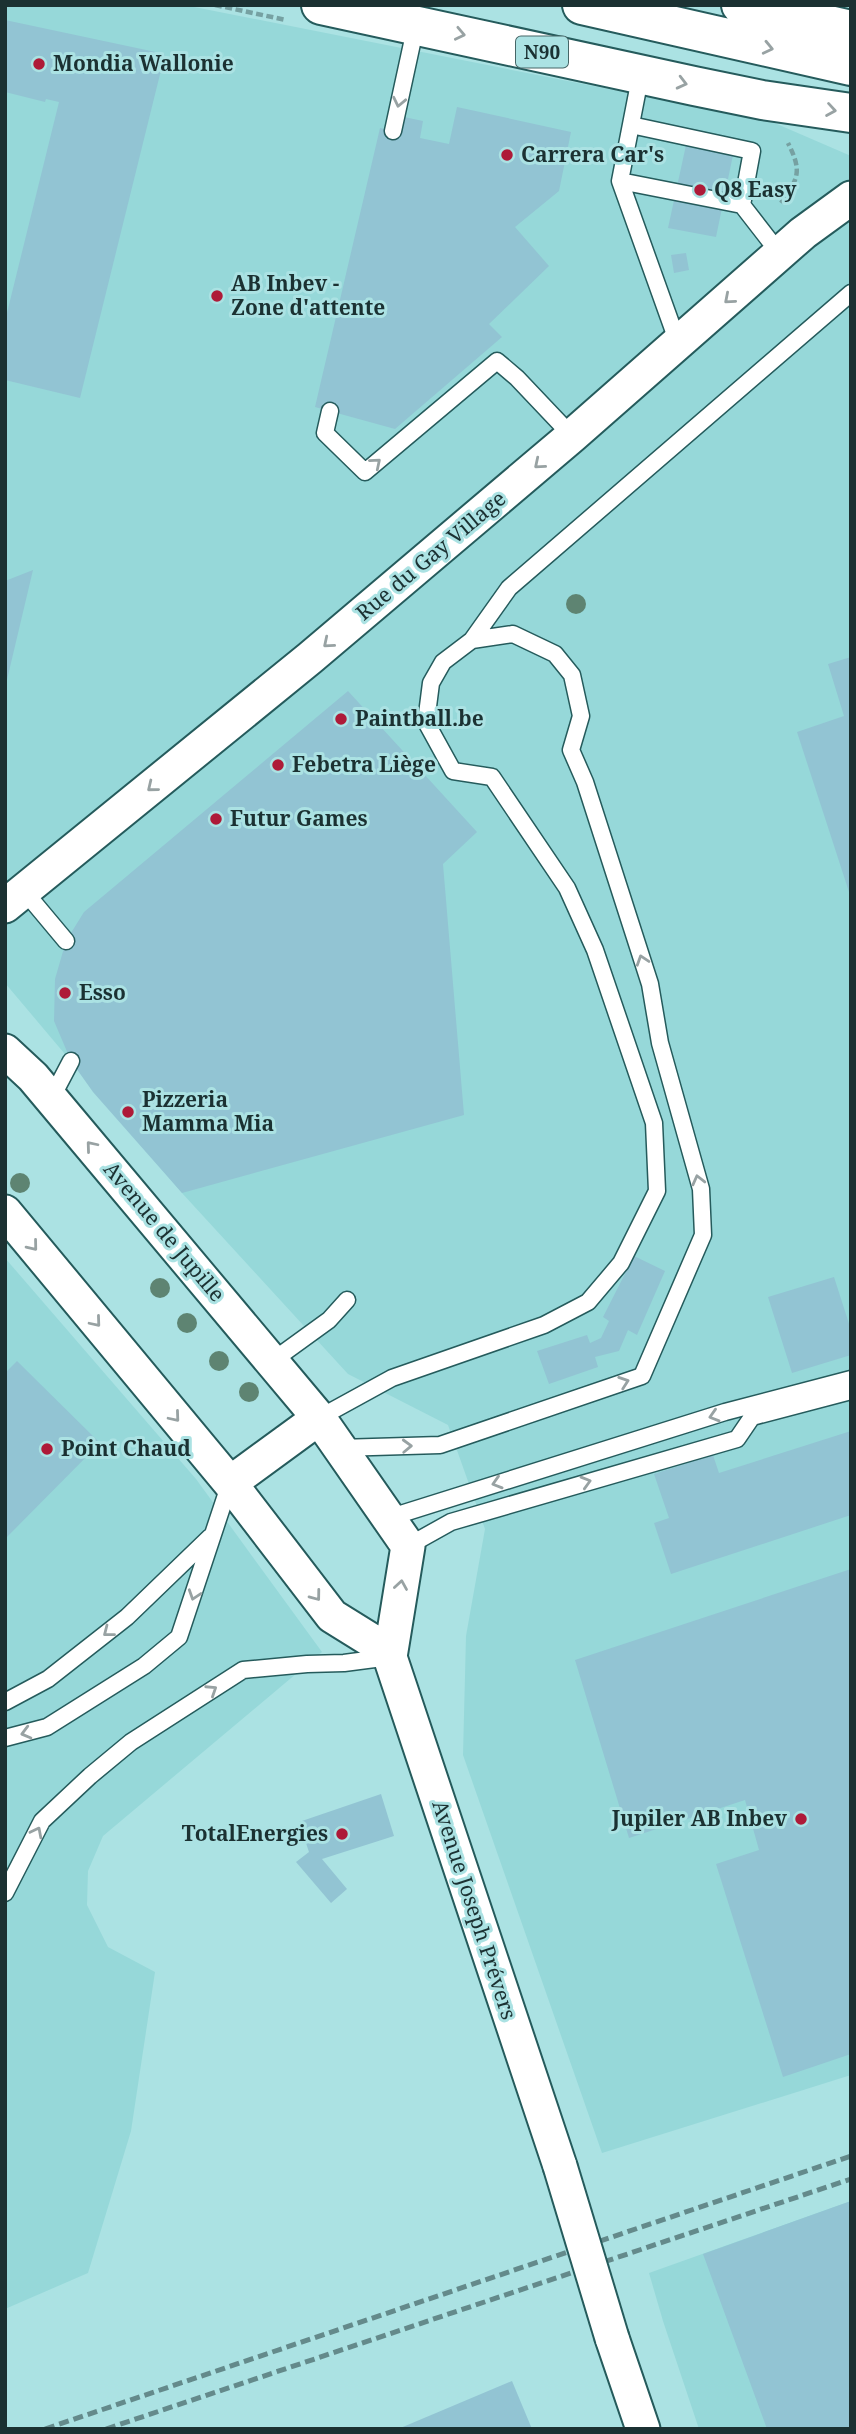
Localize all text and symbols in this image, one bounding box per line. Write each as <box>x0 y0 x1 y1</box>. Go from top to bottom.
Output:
one-way arrow <box>454 26 466 41</box>
road number: N90 <box>516 36 568 68</box>
one-way arrow <box>762 39 774 54</box>
place label: Mondia Wallonie <box>53 49 234 77</box>
marker: Mondia Wallonie <box>31 56 47 72</box>
one-way arrow <box>676 75 688 89</box>
one-way arrow <box>393 96 408 108</box>
one-way arrow <box>825 102 836 117</box>
place label: Carrera Car's <box>521 140 664 168</box>
marker: Carrera Car's <box>499 147 515 163</box>
place label: Q8 Easy <box>714 175 797 203</box>
marker: Q8 Easy <box>692 182 708 198</box>
place label: AB Inbev - Zone d'attente <box>231 269 385 321</box>
marker: AB Inbev - Zone d'attente <box>209 288 225 304</box>
one-way arrow <box>724 291 737 303</box>
one-way arrow <box>534 456 546 469</box>
one-way arrow <box>368 458 381 471</box>
street label: Rue du Gay Village <box>350 484 511 626</box>
one-way arrow <box>323 635 336 648</box>
place label: Paintball.be <box>355 704 484 732</box>
marker: Paintball.be <box>333 711 349 727</box>
place label: Febetra Liège <box>292 750 436 778</box>
marker: Febetra Liège <box>270 757 286 773</box>
one-way arrow <box>147 779 159 792</box>
place label: Futur Games <box>230 804 368 832</box>
marker: Futur Games <box>208 811 224 827</box>
one-way arrow <box>636 954 650 966</box>
place label: Esso <box>79 978 126 1006</box>
marker: Esso <box>57 985 73 1001</box>
place label: Pizzeria Mamma Mia <box>142 1085 274 1137</box>
marker: Pizzeria Mamma Mia <box>120 1104 136 1120</box>
one-way arrow <box>87 1141 99 1154</box>
street label: Avenue de Jupille <box>98 1155 232 1307</box>
one-way arrow <box>692 1174 706 1186</box>
one-way arrow <box>25 1237 37 1250</box>
one-way arrow <box>87 1315 100 1327</box>
one-way arrow <box>618 1376 630 1390</box>
one-way arrow <box>708 1408 721 1422</box>
one-way arrow <box>167 1409 179 1422</box>
place label: Point Chaud <box>61 1434 191 1462</box>
one-way arrow <box>402 1438 413 1453</box>
marker: Point Chaud <box>39 1441 55 1457</box>
one-way arrow <box>491 1475 503 1490</box>
one-way arrow <box>580 1475 592 1490</box>
one-way arrow <box>393 1579 408 1591</box>
one-way arrow <box>188 1588 203 1600</box>
one-way arrow <box>307 1588 320 1601</box>
one-way arrow <box>103 1624 116 1637</box>
one-way arrow <box>204 1686 217 1699</box>
one-way arrow <box>20 1725 32 1739</box>
street label: Avenue Joseph Prévers <box>426 1796 524 2023</box>
place label: Jupiler AB Inbev <box>611 1804 787 1832</box>
marker: Jupiler AB Inbev <box>793 1811 809 1827</box>
place label: TotalEnergies <box>182 1819 328 1847</box>
marker: TotalEnergies <box>334 1826 350 1842</box>
one-way arrow <box>28 1827 42 1839</box>

